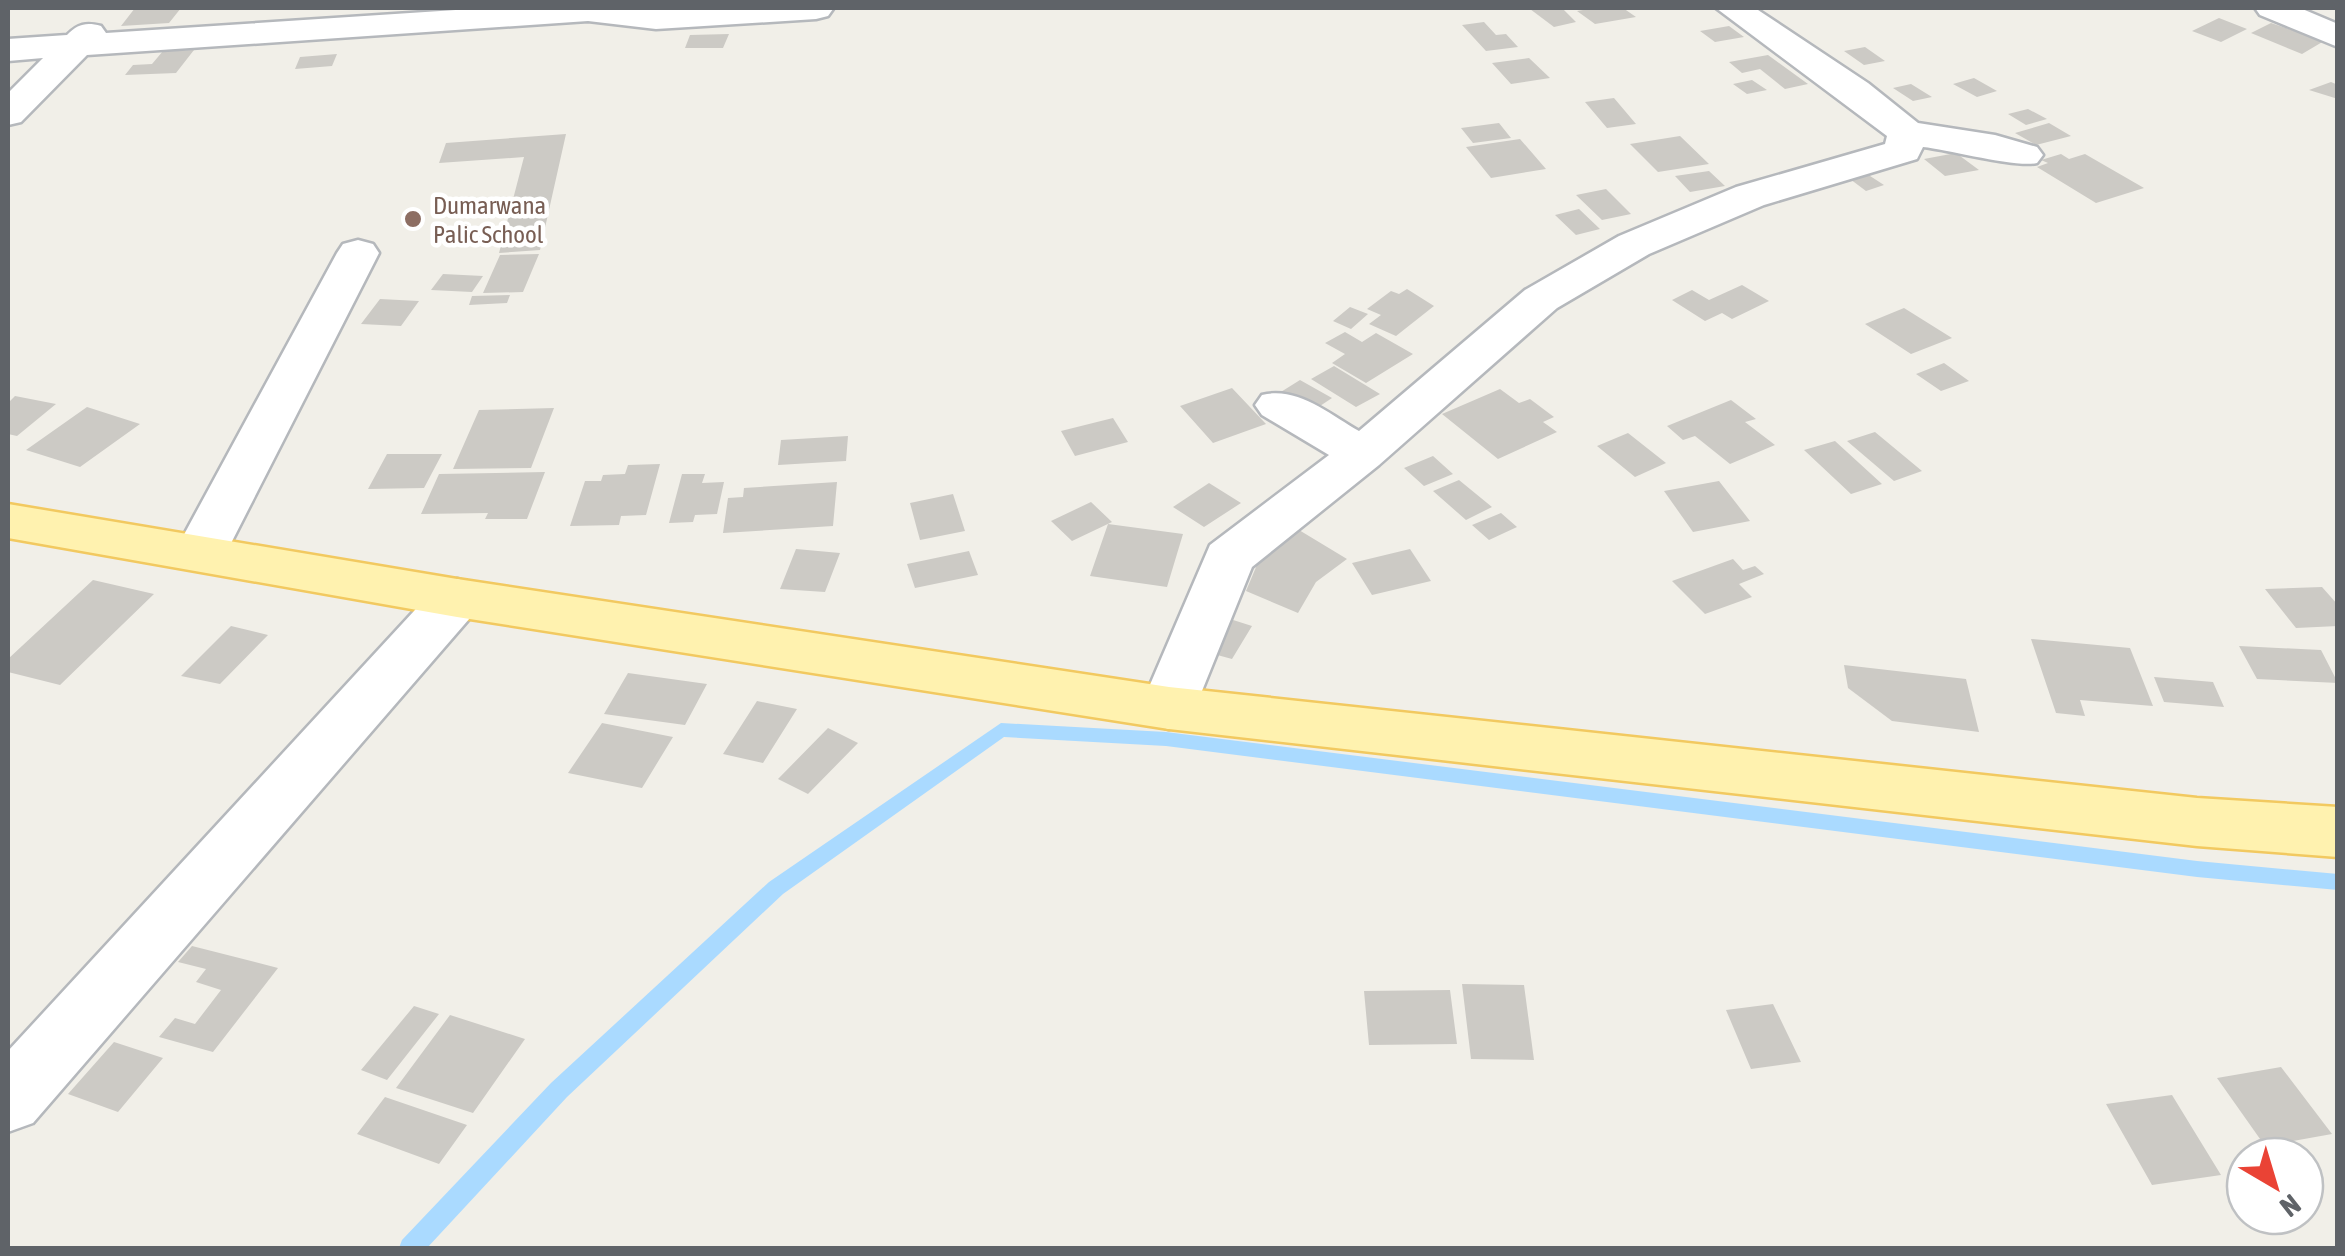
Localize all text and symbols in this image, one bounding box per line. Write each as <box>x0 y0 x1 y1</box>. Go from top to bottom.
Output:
place label: Dumarwana Palic School <box>433 191 546 248</box>
marker: Dumarwana Palic School <box>402 208 424 230</box>
north arrow <box>2225 1136 2325 1236</box>
text: N <box>2274 1188 2307 1223</box>

